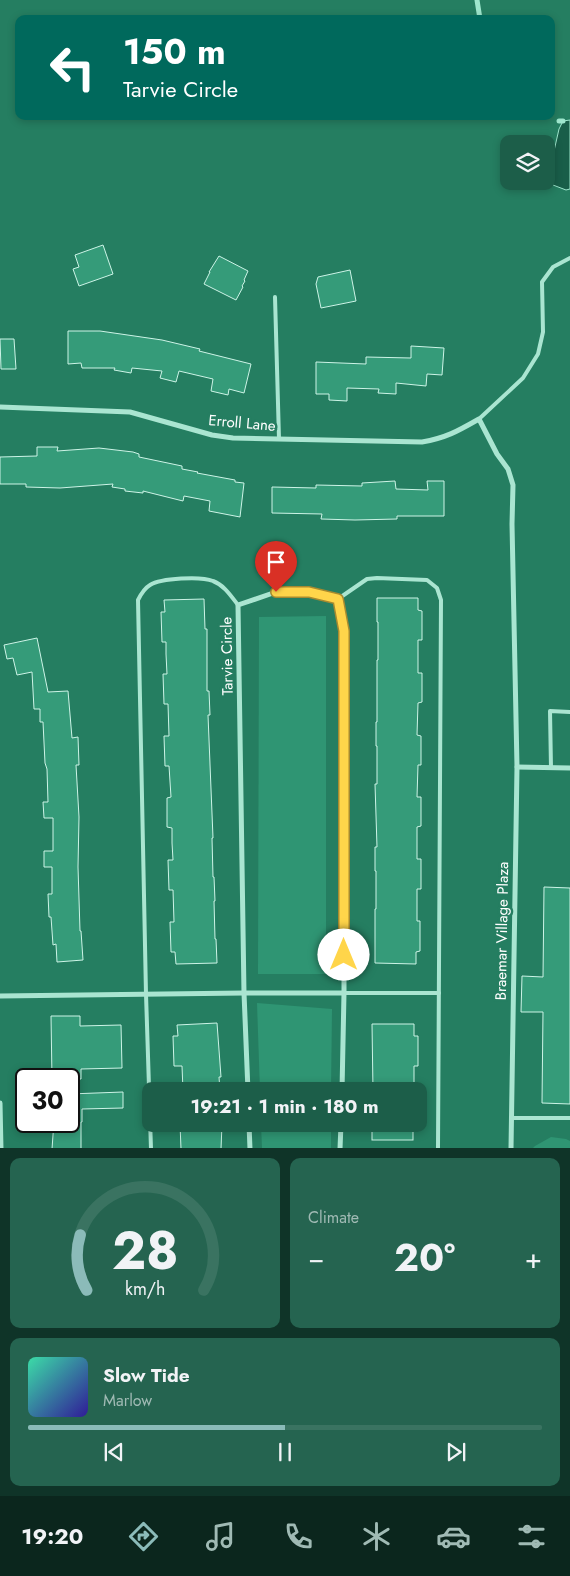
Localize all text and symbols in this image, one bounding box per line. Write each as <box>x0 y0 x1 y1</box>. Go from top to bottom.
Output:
text: 150 m <box>123 27 226 77</box>
icon: left <box>40 35 105 100</box>
text: Tarvie Circle <box>123 73 238 105</box>
map controls <box>500 135 555 190</box>
button: layers <box>500 135 555 190</box>
street label: Erroll Lane <box>207 409 277 437</box>
pin <box>255 541 297 592</box>
icon: arrive <box>262 548 290 576</box>
street label: Tarvie Circle <box>215 616 239 695</box>
street label: Braemar Village Plaza <box>490 861 514 1001</box>
position arrow <box>317 928 369 980</box>
speed limit sign: 30 <box>15 1068 80 1133</box>
text: 19:21 · 1 min · 180 m <box>190 1093 379 1120</box>
text: Climate <box>308 1206 359 1229</box>
text: 28 <box>112 1213 178 1289</box>
text: 20° <box>394 1230 455 1285</box>
text: − <box>308 1238 325 1279</box>
text: + <box>525 1238 542 1279</box>
text: km/h <box>125 1276 165 1302</box>
text: Slow Tide <box>103 1362 190 1389</box>
text: Marlow <box>103 1389 152 1412</box>
icon: previous <box>100 1438 128 1466</box>
icon: pause <box>271 1438 299 1466</box>
icon: next <box>442 1438 470 1466</box>
icon: directions <box>126 1519 161 1554</box>
icon: music <box>203 1519 238 1554</box>
icon: phone <box>281 1519 316 1554</box>
icon: climate <box>359 1519 394 1554</box>
icon: car <box>436 1519 471 1554</box>
icon: filters <box>514 1519 549 1554</box>
text: 19:20 <box>21 1520 83 1552</box>

